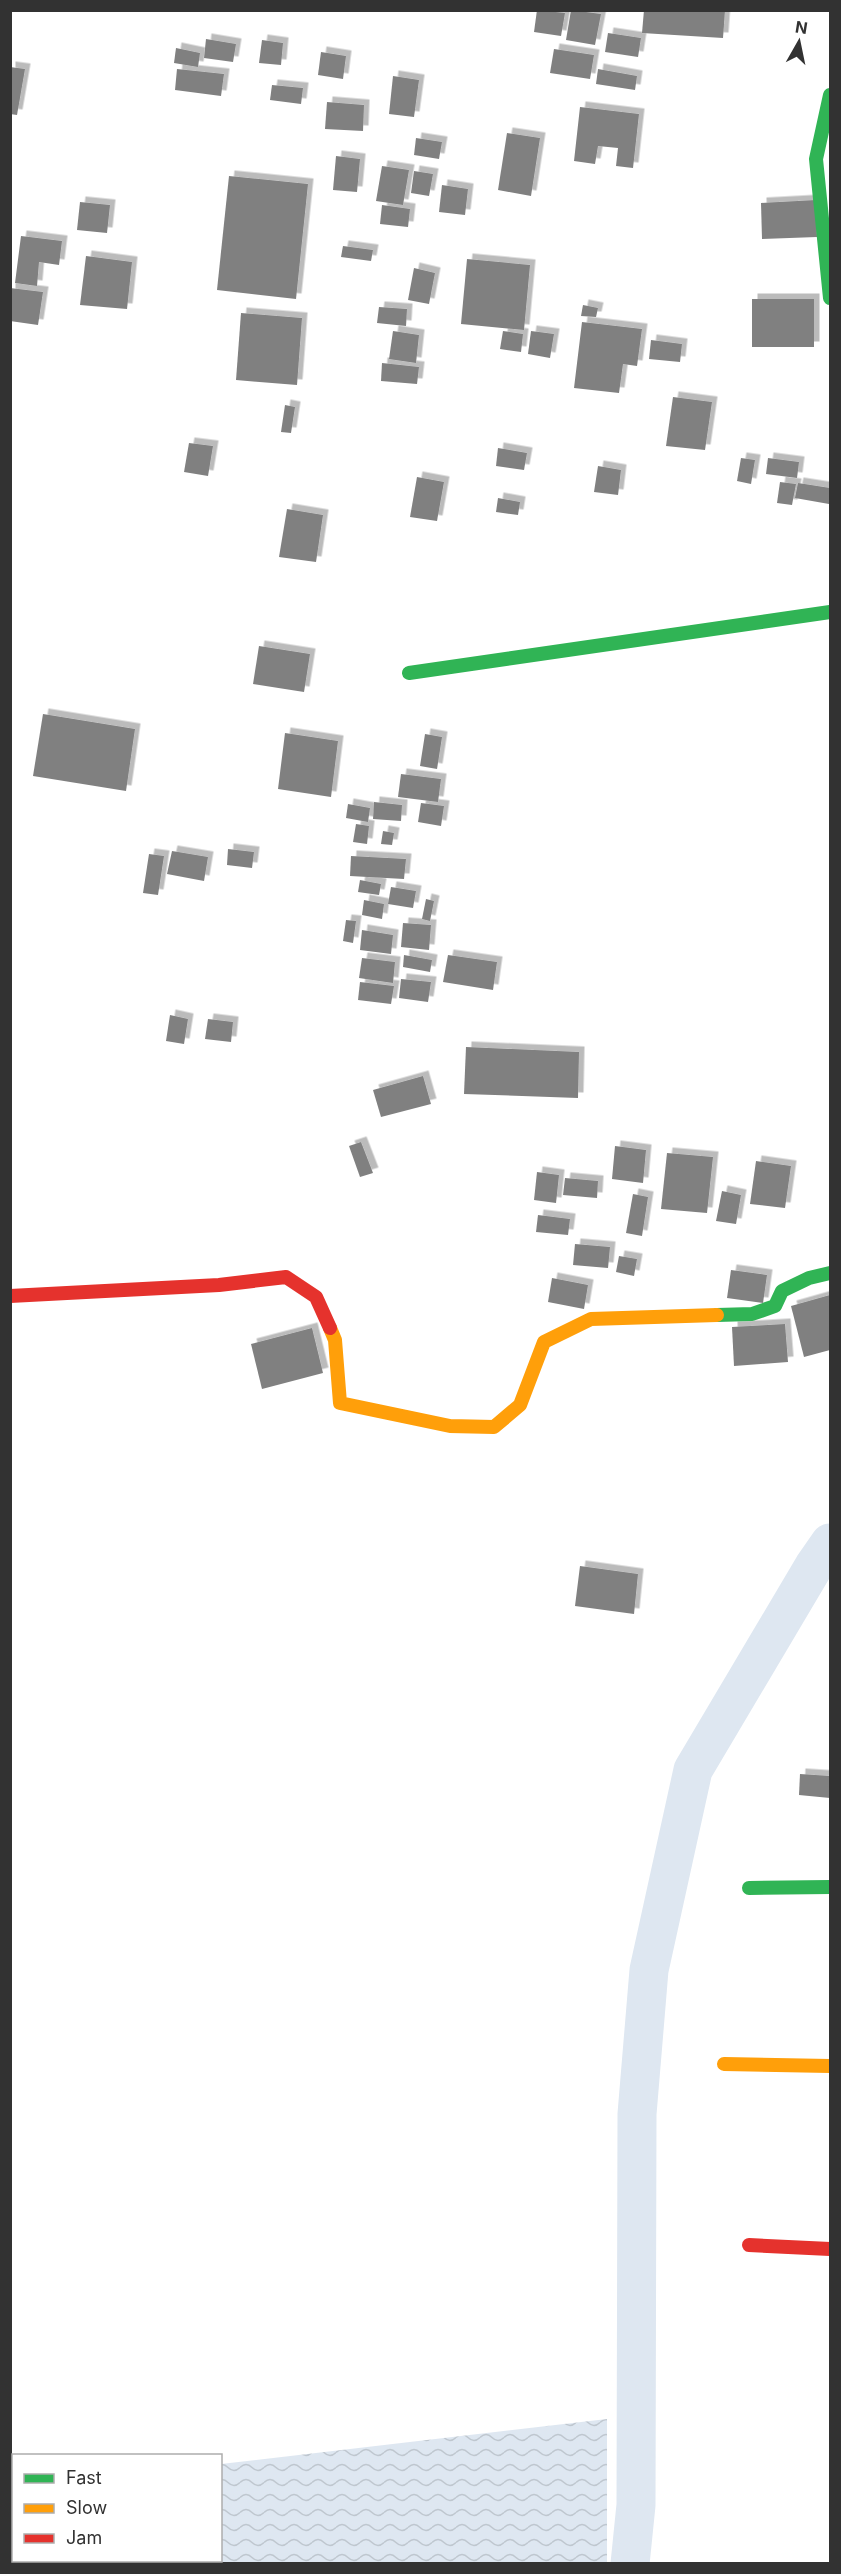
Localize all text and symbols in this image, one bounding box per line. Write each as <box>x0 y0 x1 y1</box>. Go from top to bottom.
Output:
north arrow <box>769 12 829 72</box>
text: N <box>794 16 809 38</box>
legend <box>12 2454 222 2562</box>
text: Fast <box>66 2467 102 2488</box>
text: Slow <box>66 2497 107 2518</box>
text: Jam <box>66 2527 102 2548</box>

